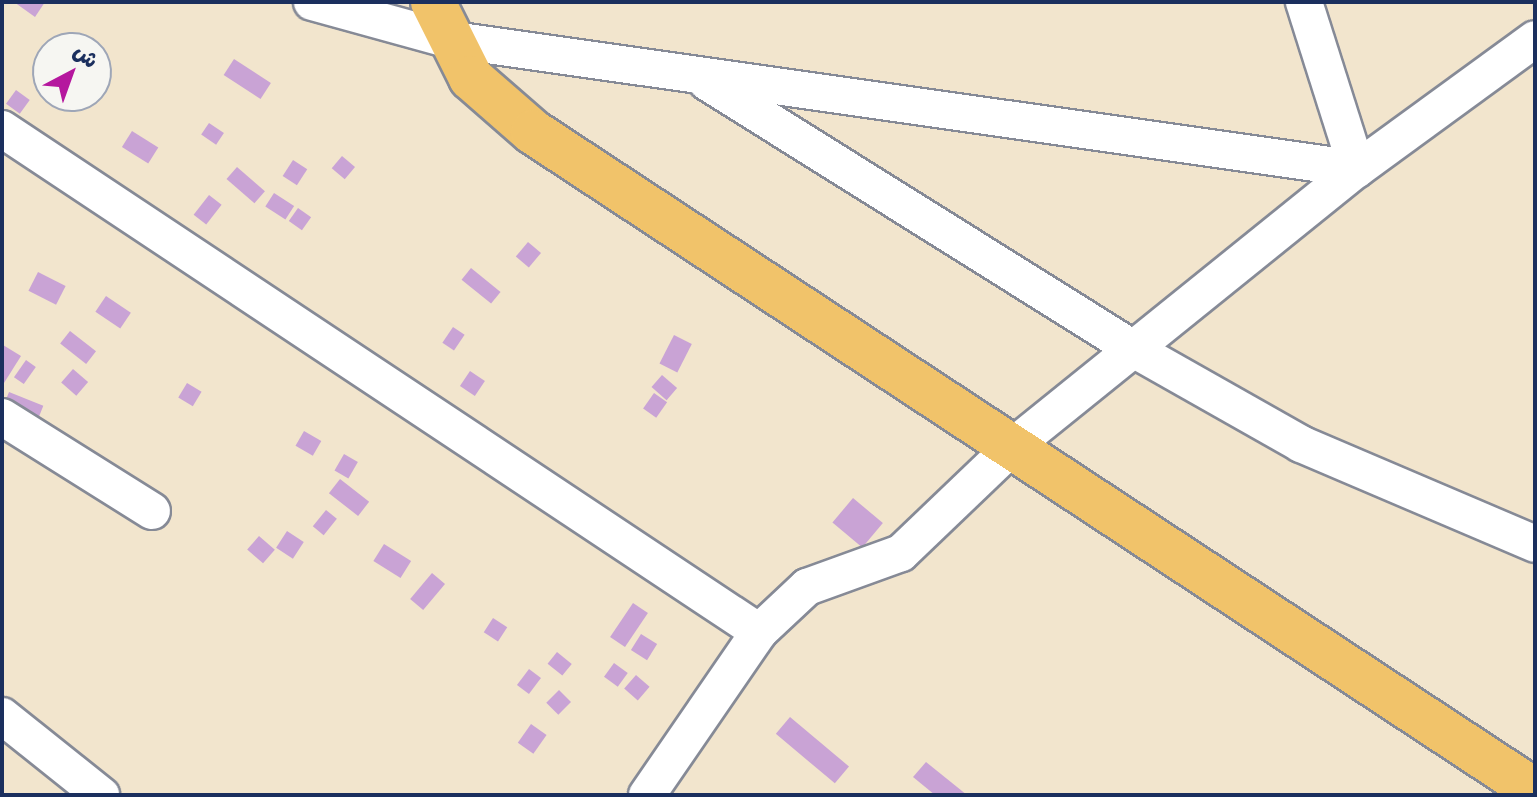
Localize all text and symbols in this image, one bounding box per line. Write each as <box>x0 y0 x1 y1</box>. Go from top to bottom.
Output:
north arrow <box>32 32 112 112</box>
text: ش <box>68 37 105 74</box>

